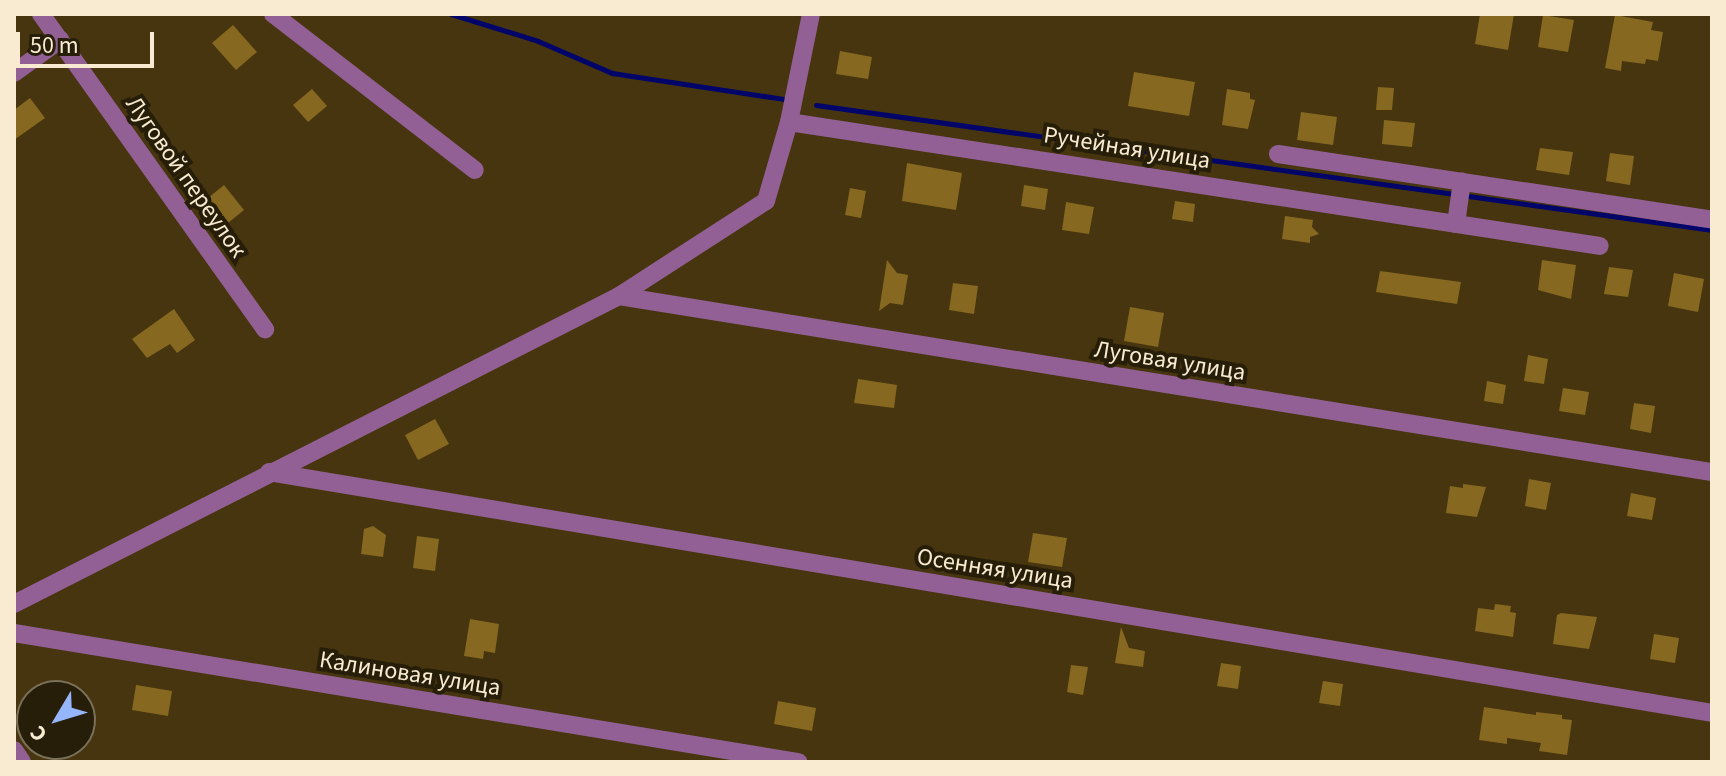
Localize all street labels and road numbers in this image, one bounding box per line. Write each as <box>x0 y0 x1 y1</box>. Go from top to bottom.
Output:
street label: Луговой переулок <box>119 91 253 263</box>
street label: Ручейная улица <box>1042 121 1212 175</box>
street label: Луговая улица <box>1092 335 1248 387</box>
street label: Осенняя улица <box>915 542 1075 596</box>
street label: Калиновая улица <box>317 645 503 703</box>

